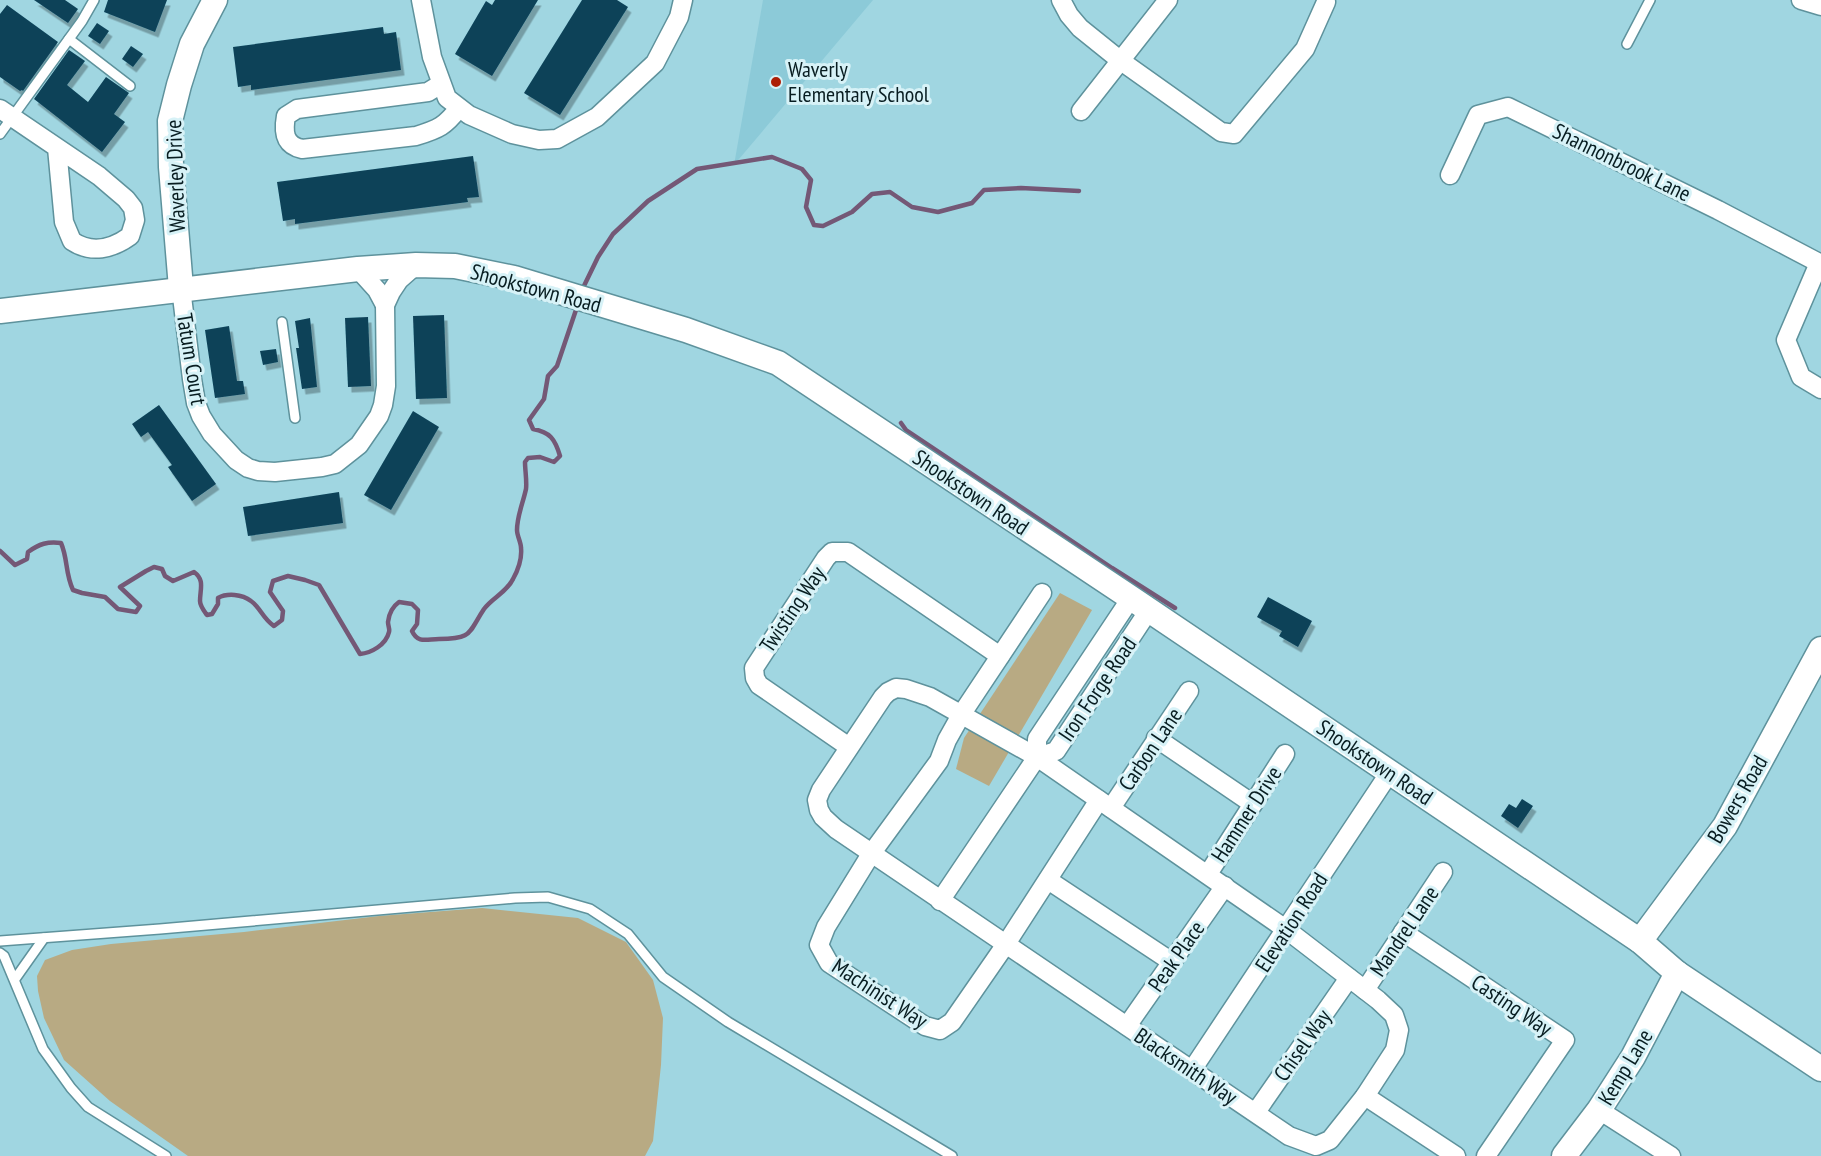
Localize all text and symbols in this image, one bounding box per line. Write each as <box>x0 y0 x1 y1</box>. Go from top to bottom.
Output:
place label: Waverly Elementary School <box>788 55 930 108</box>
marker: Waverly Elementary School <box>769 75 783 89</box>
street label: Shannonbrook Lane <box>1548 117 1696 207</box>
street label: Waverley Drive <box>159 119 191 233</box>
street label: Shookstown Road <box>468 257 604 319</box>
street label: Tatum Court <box>171 311 213 407</box>
street label: Shookstown Road <box>908 443 1034 541</box>
street label: Twisting Way <box>753 560 831 658</box>
street label: Iron Forge Road <box>1052 631 1142 747</box>
street label: Carbon Lane <box>1112 702 1188 796</box>
street label: Shookstown Road <box>1312 713 1438 811</box>
street label: Bowers Road <box>1701 750 1773 848</box>
street label: Hammer Drive <box>1205 761 1287 867</box>
street label: Elevation Road <box>1249 867 1333 977</box>
street label: Mandrel Lane <box>1364 880 1444 982</box>
street label: Peak Place <box>1142 915 1210 997</box>
street label: Machinist Way <box>827 952 934 1035</box>
street label: Casting Way <box>1466 968 1558 1043</box>
street label: Chisel Way <box>1267 1003 1337 1086</box>
street label: Blacksmith Way <box>1129 1021 1243 1111</box>
street label: Kemp Lane <box>1591 1024 1659 1110</box>

